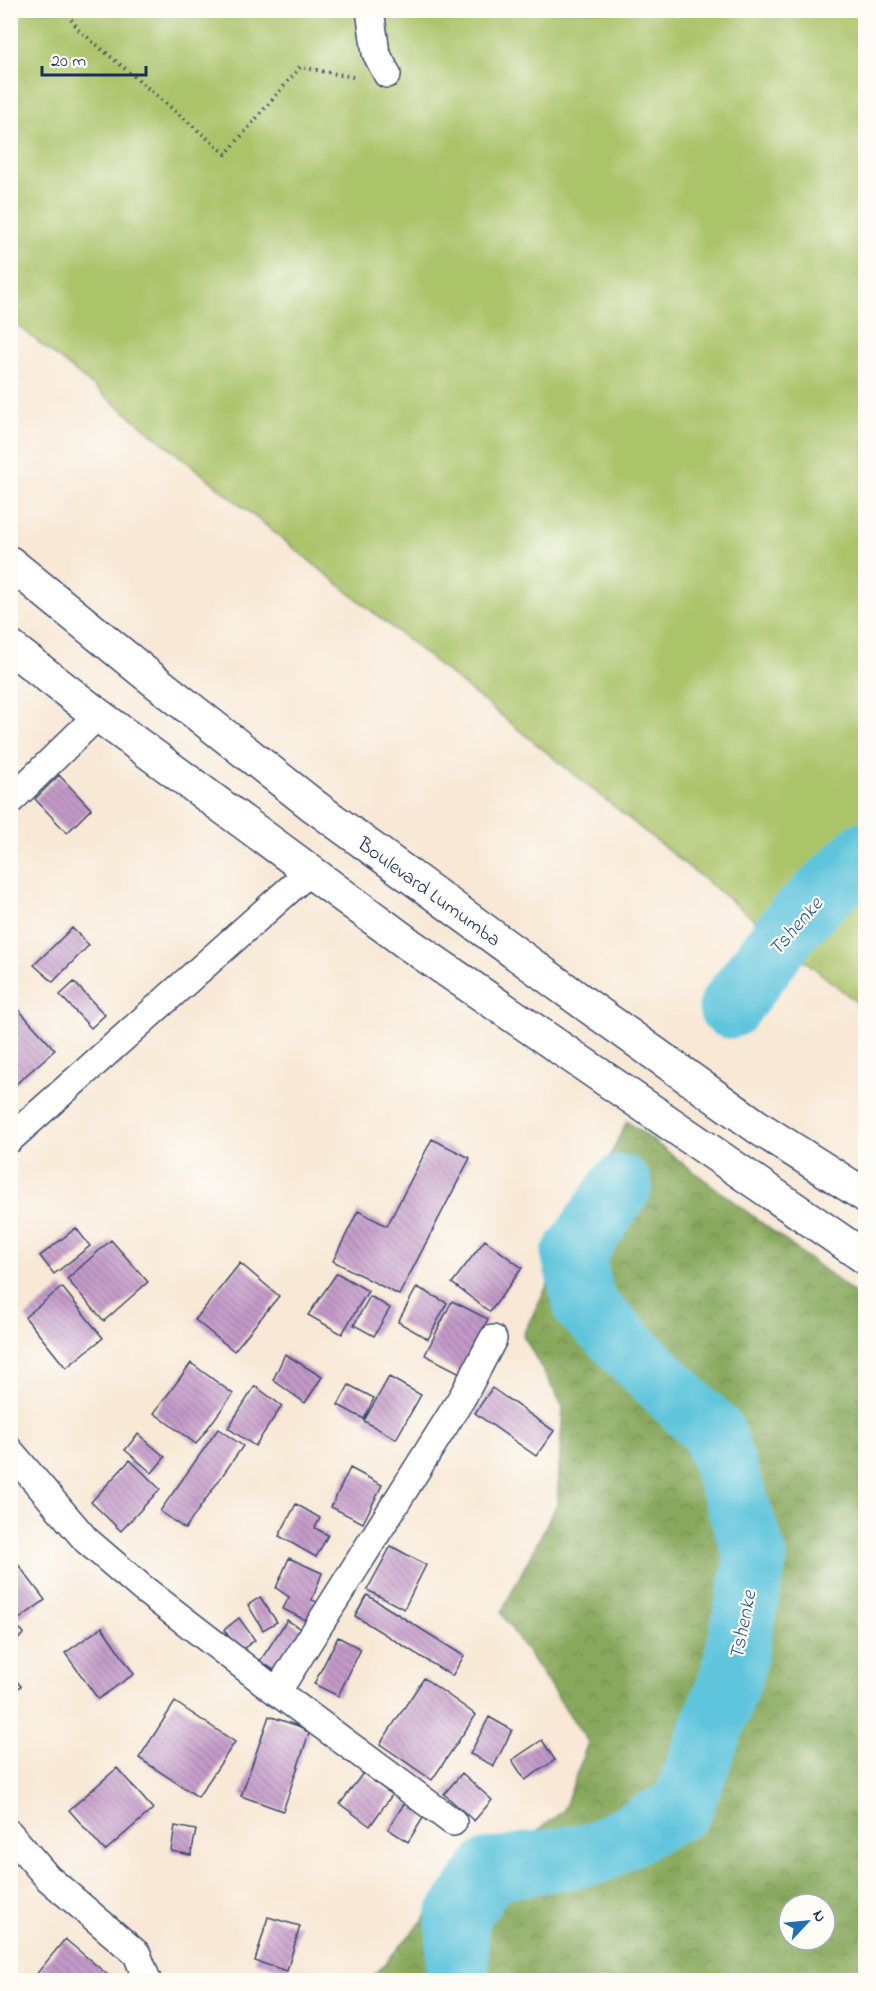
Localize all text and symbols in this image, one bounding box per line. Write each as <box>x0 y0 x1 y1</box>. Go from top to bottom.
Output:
scale bar <box>42 39 146 77</box>
text: 20 m <box>51 49 86 75</box>
street label: Boulevard Lumumba <box>350 830 506 955</box>
water label: Tshenke <box>762 890 832 964</box>
water label: Tshenke <box>723 1587 766 1663</box>
north arrow <box>777 1892 837 1952</box>
text: N <box>806 1906 832 1927</box>

